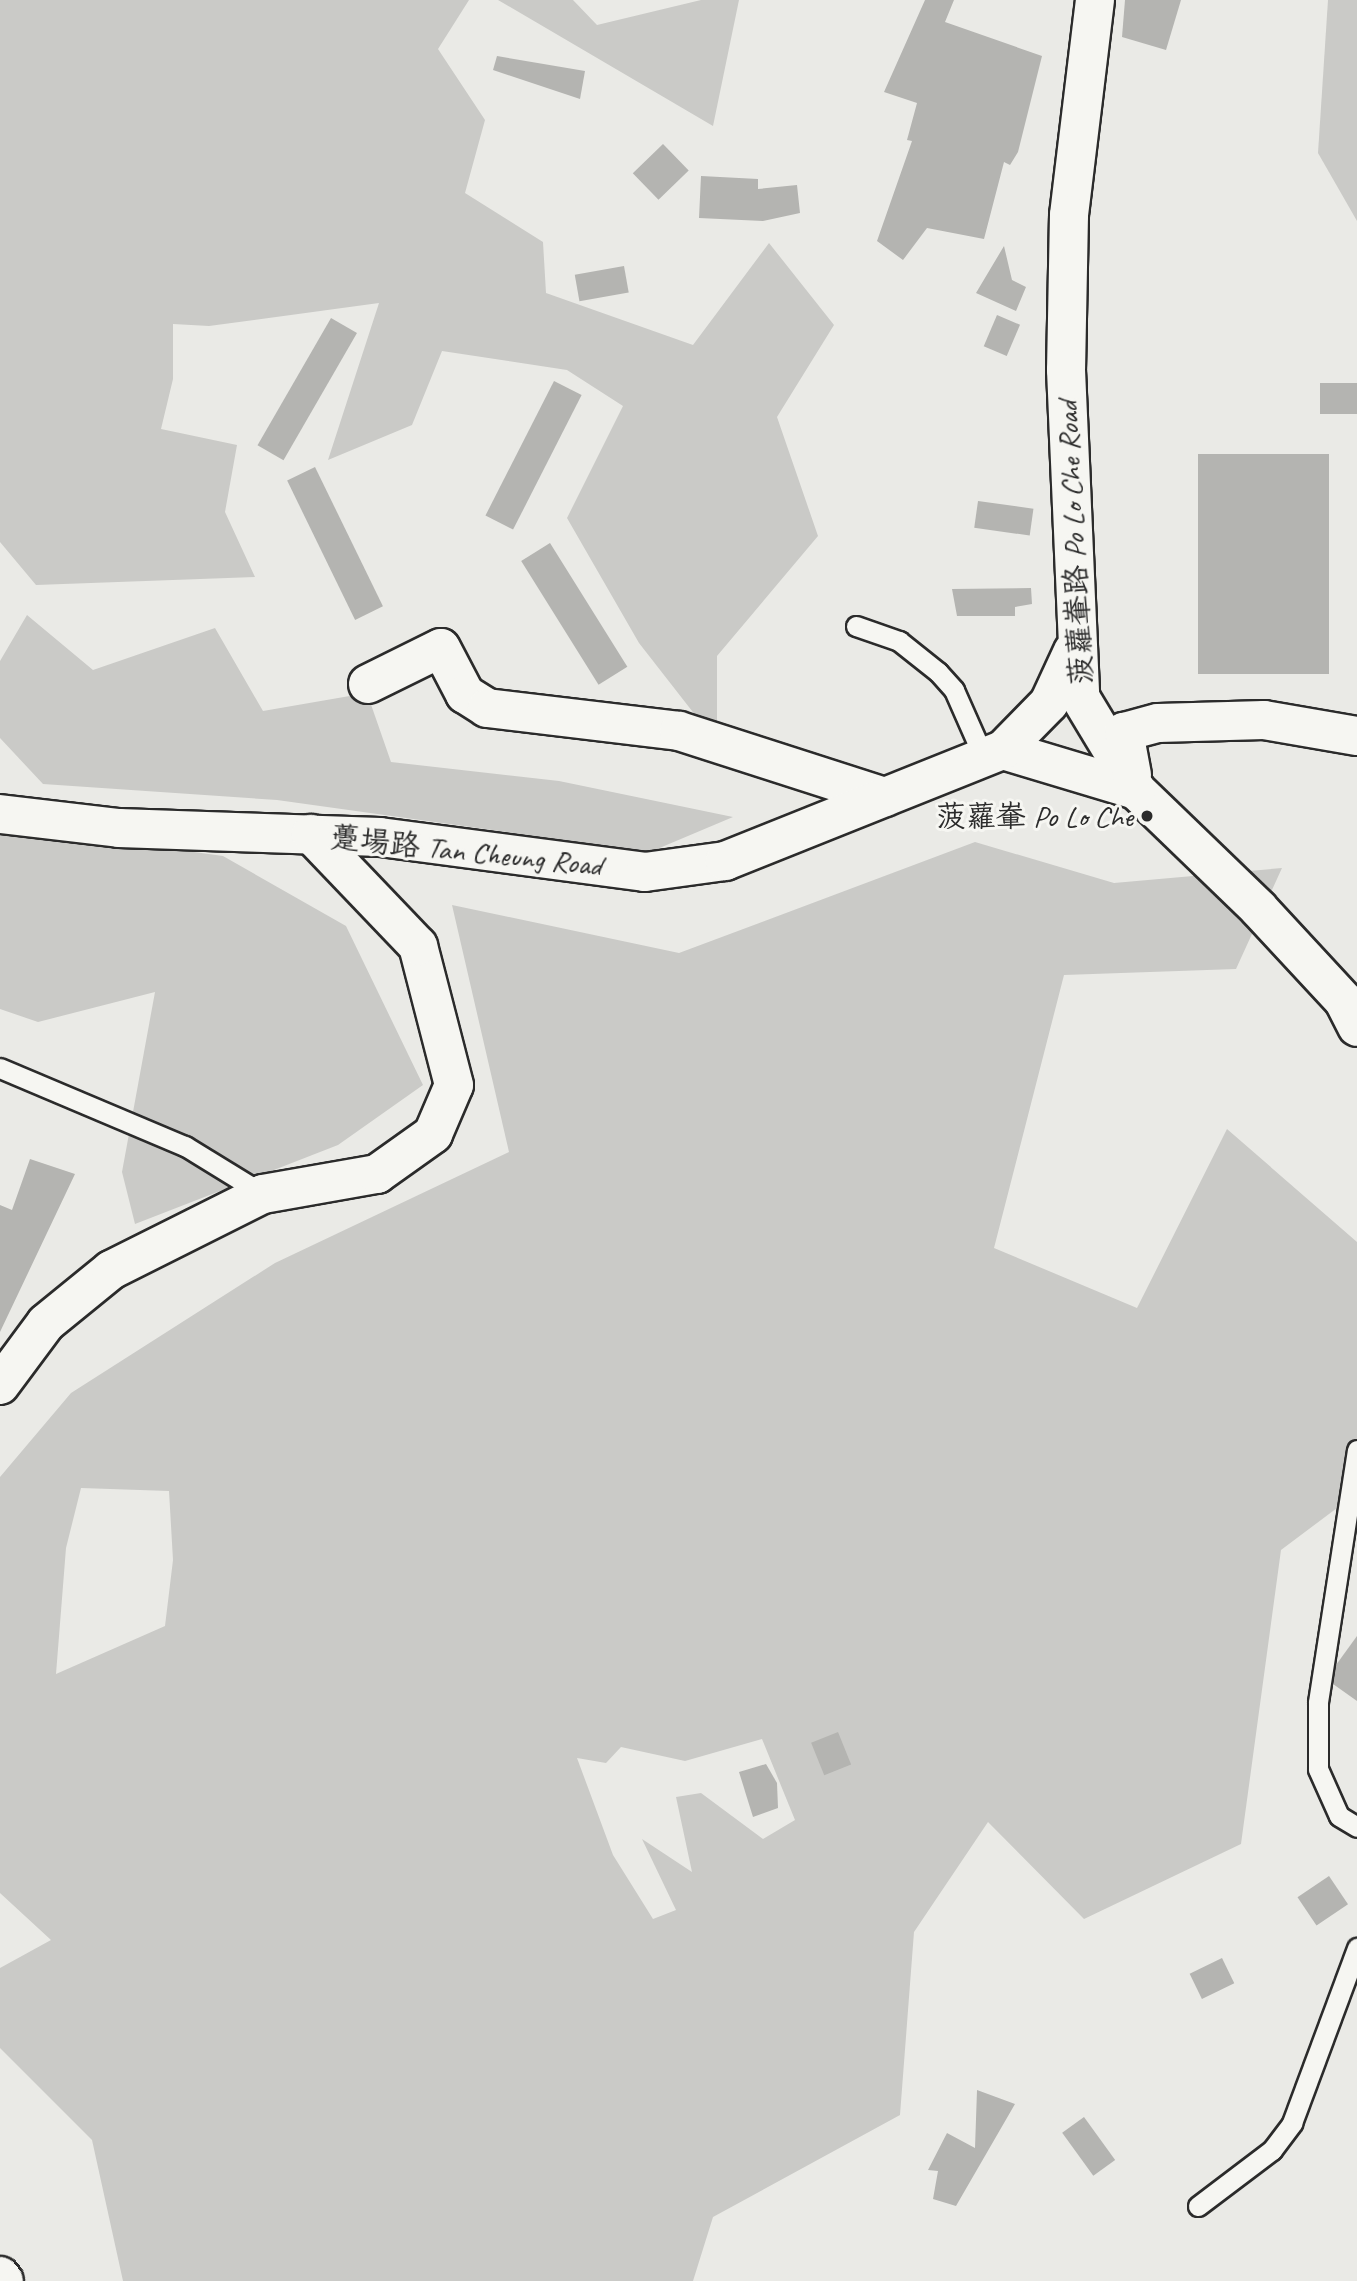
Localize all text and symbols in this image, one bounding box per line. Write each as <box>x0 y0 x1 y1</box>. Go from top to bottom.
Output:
street label: 菠蘿輋路 Po Lo Che Road <box>1049 400 1099 686</box>
place label: 菠蘿輋 Po Lo Che <box>936 798 1133 834</box>
marker: 菠蘿輋 Po Lo Che <box>1139 808 1155 824</box>
street label: 躉場路 Tan Cheung Road <box>329 819 603 883</box>

